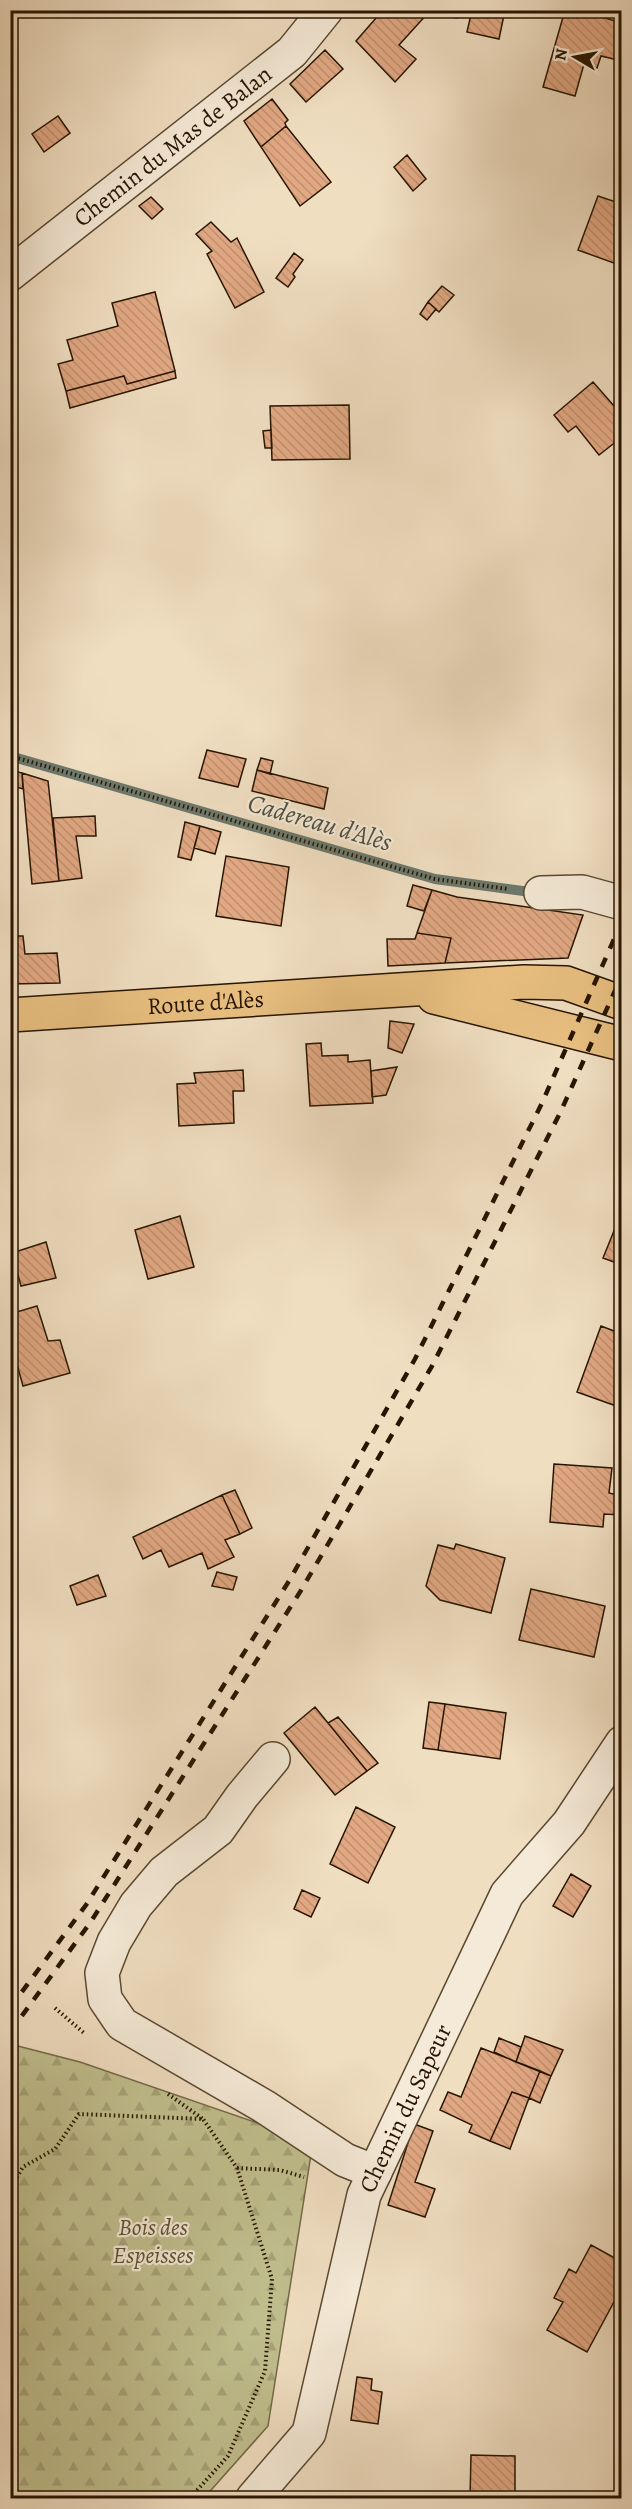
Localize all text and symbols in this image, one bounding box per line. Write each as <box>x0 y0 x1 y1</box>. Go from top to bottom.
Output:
north arrow <box>545 27 605 87</box>
text: N <box>549 47 573 62</box>
street label: Chemin du Mas de Balan <box>67 58 278 234</box>
water label: Cadereau d'Alès <box>244 785 396 860</box>
street label: Route d'Alès <box>146 983 265 1022</box>
street label: Chemin du Sapeur <box>351 2019 459 2198</box>
park label: Bois des Espeisses <box>113 2211 193 2271</box>

